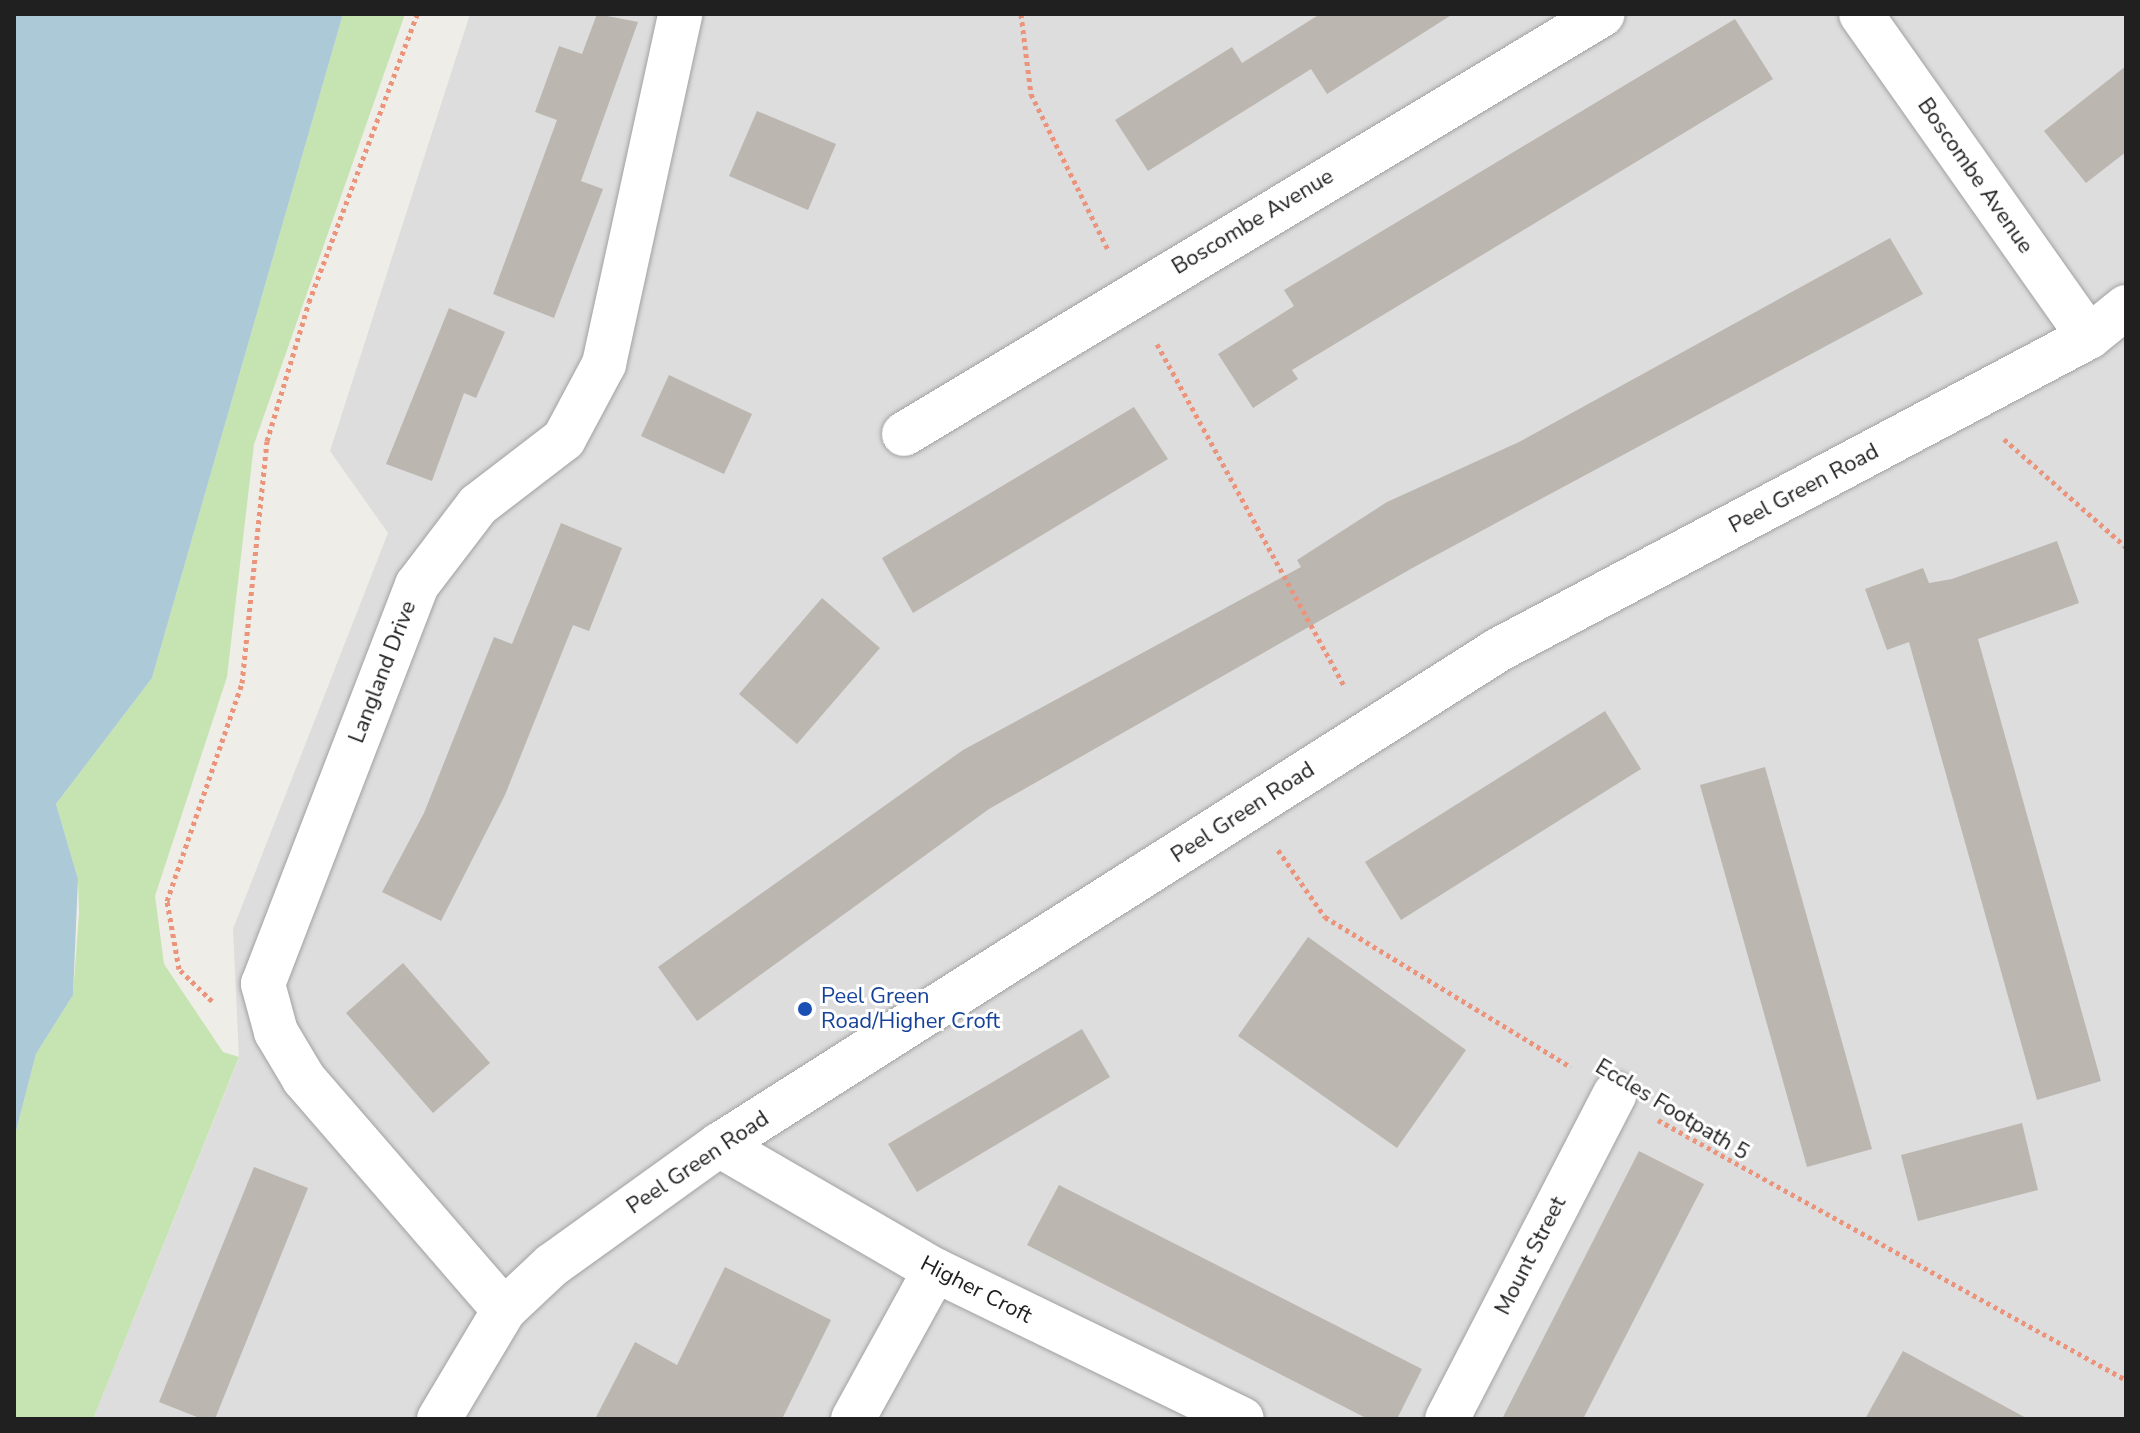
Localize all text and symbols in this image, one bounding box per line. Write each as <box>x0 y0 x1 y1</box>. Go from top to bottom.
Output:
street label: Boscombe Avenue <box>1911 93 2039 259</box>
street label: Boscombe Avenue <box>1167 163 1339 281</box>
street label: Peel Green Road <box>1725 439 1883 539</box>
street label: Langland Drive <box>344 597 422 747</box>
street label: Peel Green Road <box>1166 757 1320 869</box>
place label: Peel Green Road/Higher Croft <box>821 983 1000 1034</box>
marker: Peel Green Road/Higher Croft <box>796 1000 814 1018</box>
street label: Eccles Footpath 5 <box>1590 1054 1754 1166</box>
street label: Peel Green Road <box>622 1106 774 1220</box>
street label: Mount Street <box>1490 1192 1572 1320</box>
street label: Higher Croft <box>916 1251 1036 1329</box>

